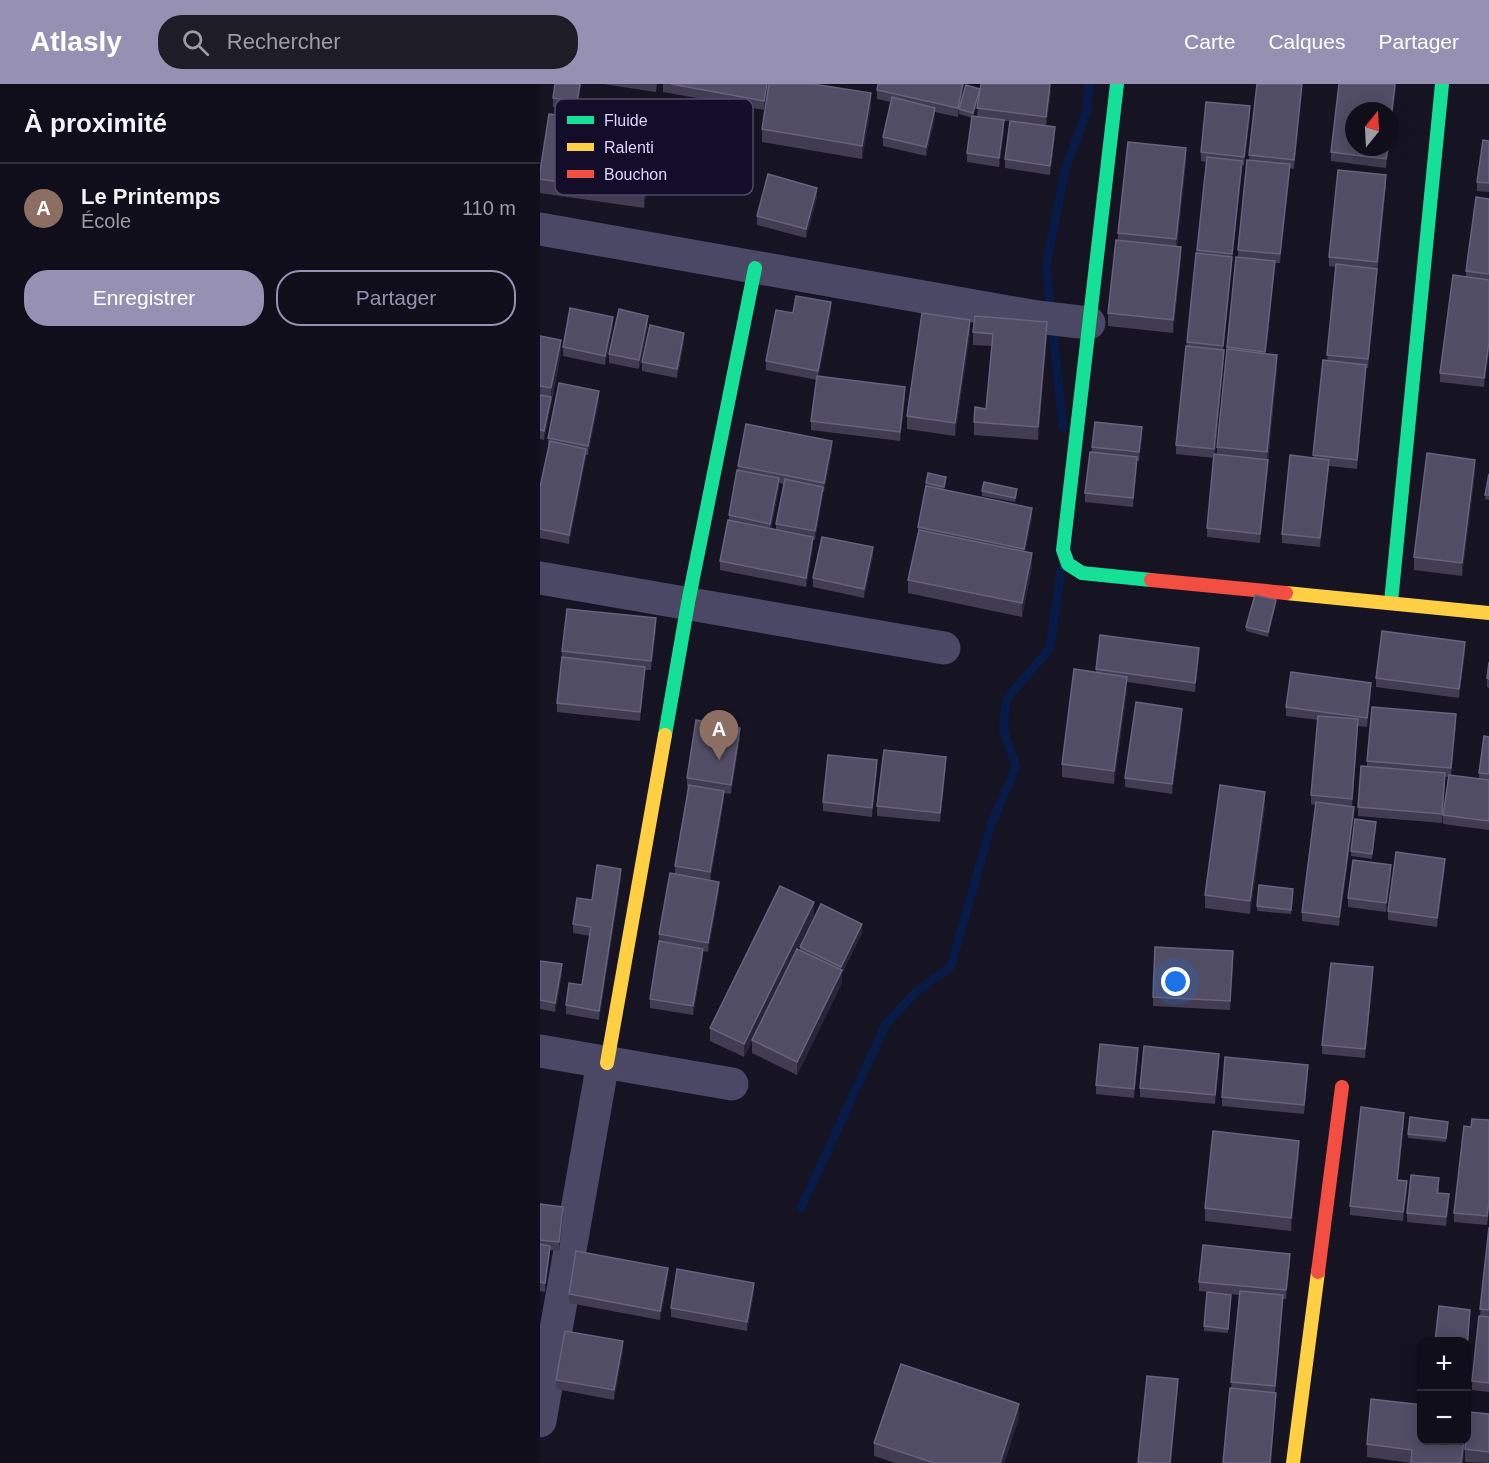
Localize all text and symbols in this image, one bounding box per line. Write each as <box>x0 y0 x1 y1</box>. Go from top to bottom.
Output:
search box <box>158 15 578 69</box>
text: Atlasly <box>30 26 122 57</box>
icon: search <box>179 26 212 59</box>
text: Rechercher <box>227 29 341 54</box>
text: Carte <box>1184 30 1235 53</box>
text: Calques <box>1268 30 1345 53</box>
text: Partager <box>1378 30 1459 53</box>
legend <box>555 99 753 195</box>
north arrow <box>1345 102 1399 156</box>
text: À proximité <box>24 108 167 138</box>
text: Fluide <box>604 112 648 129</box>
text: Ralenti <box>604 139 654 156</box>
text: Bouchon <box>604 166 667 183</box>
text: Le Printemps <box>81 184 220 209</box>
text: A <box>36 197 51 219</box>
text: 110 m <box>462 197 516 219</box>
text: École <box>81 210 131 232</box>
button: Enregistrer <box>24 270 264 326</box>
button: Partager <box>276 270 516 326</box>
pin: A <box>700 710 738 760</box>
your location <box>1161 967 1190 996</box>
map controls <box>1417 1337 1471 1445</box>
button: + <box>1417 1337 1471 1391</box>
button: − <box>1417 1391 1471 1445</box>

